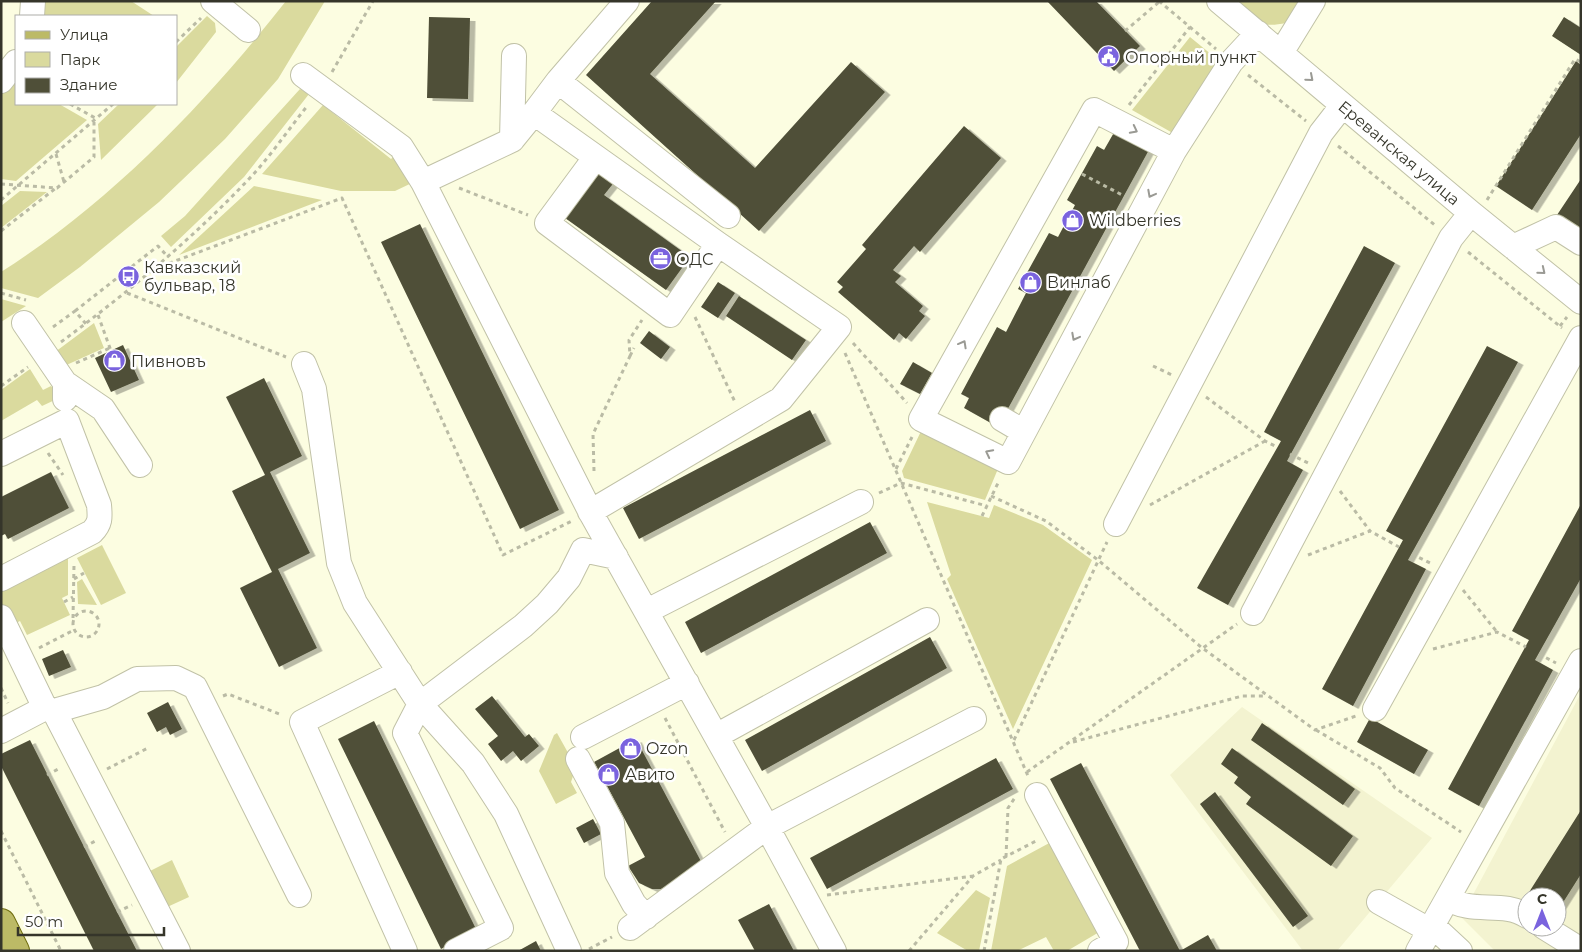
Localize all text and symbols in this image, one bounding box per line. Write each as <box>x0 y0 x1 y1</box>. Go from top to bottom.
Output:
legend <box>15 15 178 105</box>
text: Улица <box>60 25 108 44</box>
public building icon: Опорный пункт <box>1097 45 1121 69</box>
place label: Опорный пункт <box>1125 48 1257 67</box>
text: Парк <box>60 50 100 69</box>
one-way arrow <box>1304 72 1313 81</box>
text: Здание <box>60 75 118 94</box>
street label: Ереванская улица <box>1334 97 1464 209</box>
one-way arrow <box>1129 124 1138 134</box>
one-way arrow <box>1148 189 1158 198</box>
shop icon: Wildberries <box>1061 208 1085 232</box>
place label: Wildberries <box>1089 211 1181 230</box>
office icon: ОДС <box>648 247 672 271</box>
place label: ОДС <box>676 250 713 269</box>
place label: Кавказский бульвар, 18 <box>144 258 241 295</box>
bus stop icon: Кавказский бульвар, 18 <box>116 264 140 288</box>
one-way arrow <box>1537 266 1546 275</box>
shop icon: Винлаб <box>1019 270 1043 294</box>
place label: Винлаб <box>1047 273 1111 292</box>
one-way arrow <box>1071 332 1081 341</box>
one-way arrow <box>957 340 967 349</box>
shop icon: Пивновъ <box>103 349 127 373</box>
place label: Пивновъ <box>131 352 206 371</box>
one-way arrow <box>986 449 995 459</box>
shop icon: Ozon <box>618 736 642 760</box>
place label: Ozon <box>646 739 688 758</box>
shop icon: Авито <box>597 762 621 786</box>
place label: Авито <box>625 765 675 784</box>
north arrow <box>1517 887 1567 937</box>
text: С <box>1537 890 1547 908</box>
scale bar <box>18 904 164 936</box>
text: 50 m <box>25 912 63 931</box>

